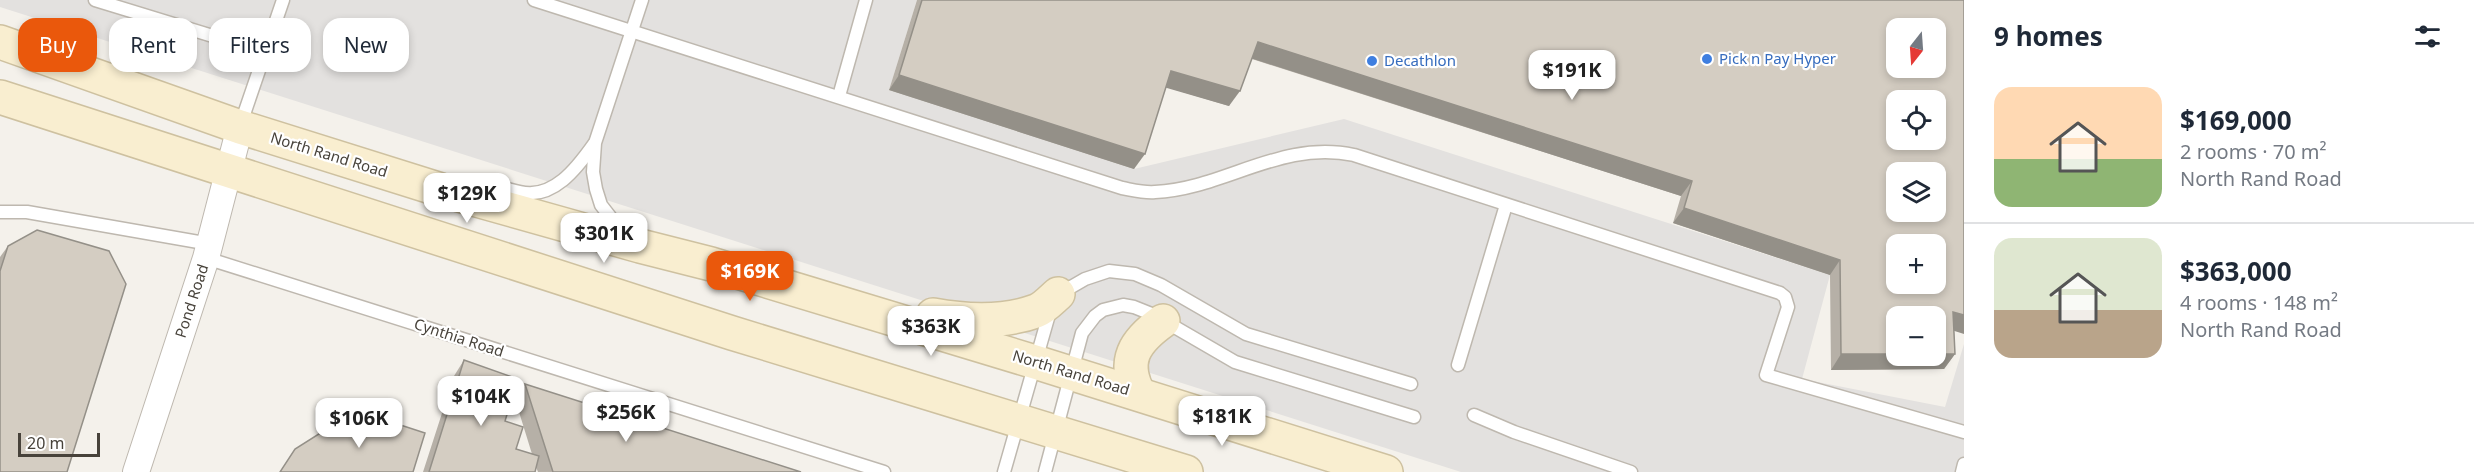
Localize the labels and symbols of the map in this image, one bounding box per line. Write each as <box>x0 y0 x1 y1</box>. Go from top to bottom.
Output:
north arrow <box>1886 18 1946 78</box>
place label: Pick n Pay Hyper <box>1719 48 1836 68</box>
place label: Decathlon <box>1384 50 1456 70</box>
pin: $191K <box>1530 50 1614 101</box>
marker: Pick n Pay Hyper <box>1700 52 1714 66</box>
marker: Decathlon <box>1365 54 1379 68</box>
street label: North Rand Road <box>268 127 390 181</box>
pin: $129K <box>425 173 509 224</box>
pin: $301K <box>562 213 646 264</box>
pin: $169K <box>708 251 792 302</box>
street label: Pond Road <box>170 261 212 340</box>
pin: $363K <box>889 306 973 357</box>
street label: Cynthia Road <box>412 313 507 361</box>
street label: North Rand Road <box>1010 345 1132 399</box>
pin: $104K <box>439 376 523 427</box>
pin: $256K <box>584 392 668 443</box>
pin: $181K <box>1180 396 1264 447</box>
pin: $106K <box>317 398 401 449</box>
scale bar <box>18 430 100 458</box>

